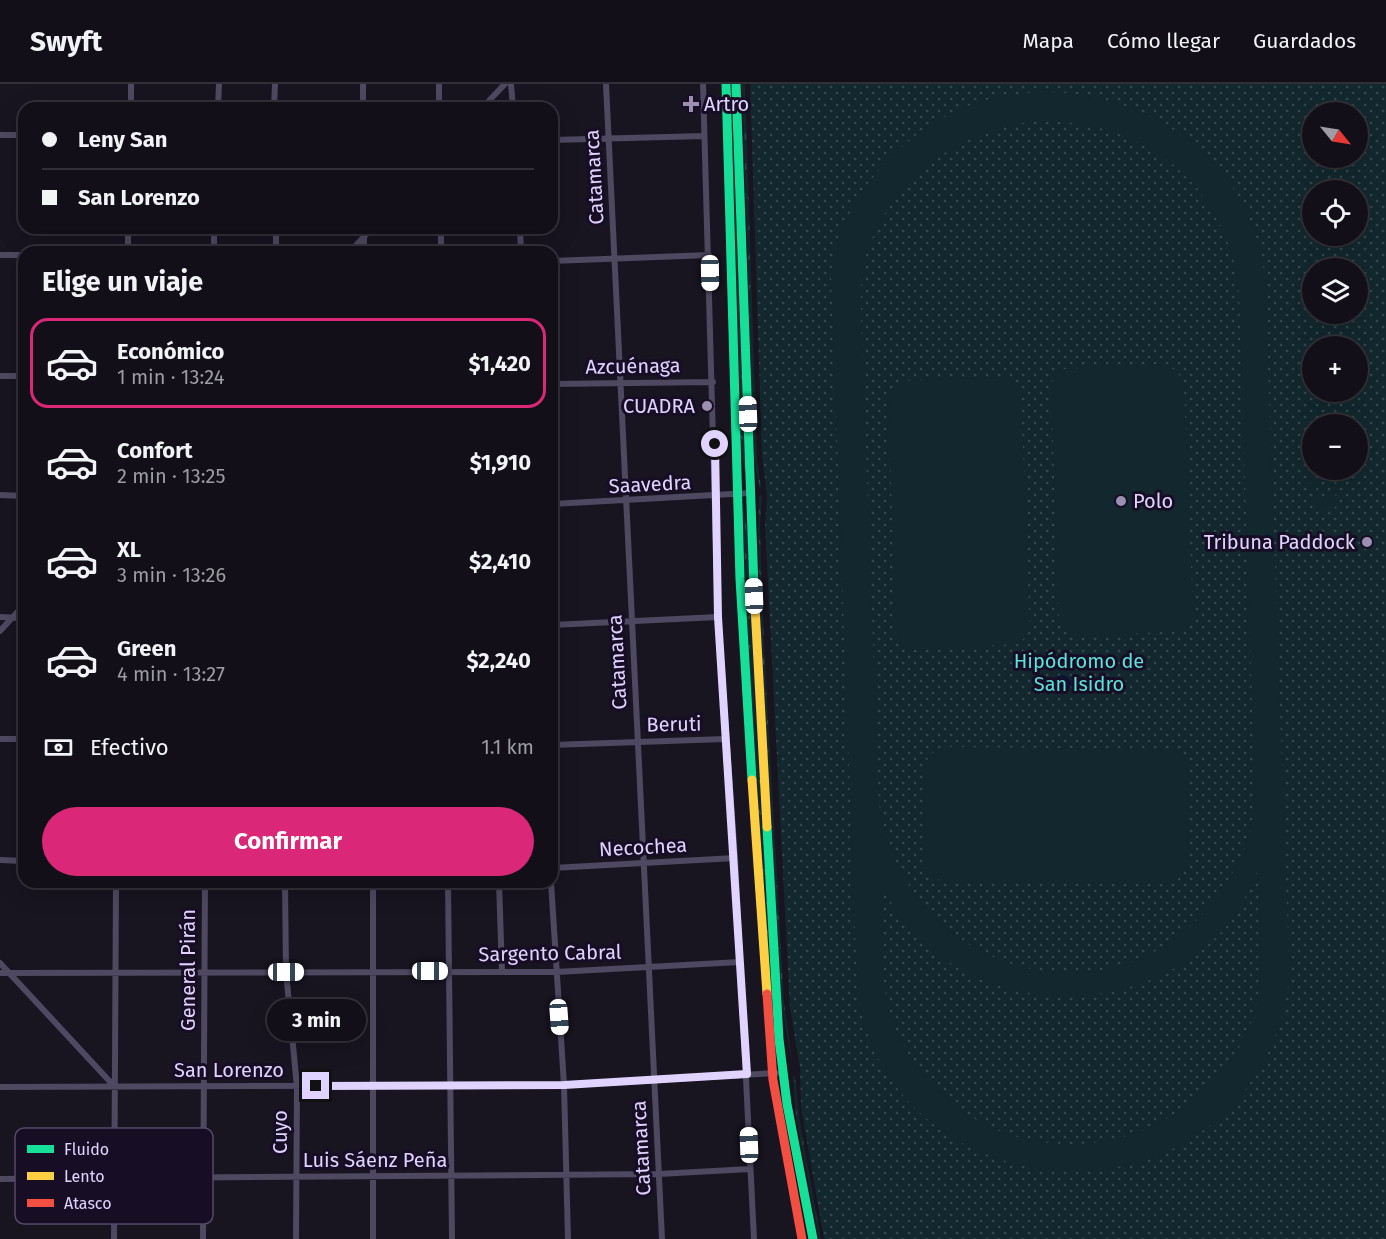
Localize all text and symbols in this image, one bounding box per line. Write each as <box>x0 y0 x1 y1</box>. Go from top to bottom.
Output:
text: Swyft <box>30 25 102 58</box>
text: Mapa <box>1022 28 1074 54</box>
text: Cómo llegar <box>1107 28 1220 54</box>
text: Guardados <box>1253 28 1356 54</box>
place label: Artro <box>704 92 749 116</box>
marker: Artro <box>682 95 700 113</box>
north arrow <box>1302 102 1368 168</box>
map controls <box>1302 102 1368 480</box>
text: Leny San <box>78 126 167 153</box>
street label: Catamarca <box>580 129 608 225</box>
button: locate <box>1302 180 1368 246</box>
text: San Lorenzo <box>78 184 200 211</box>
car <box>701 255 719 291</box>
button: layers <box>1302 258 1368 324</box>
text: Elige un viaje <box>42 266 203 298</box>
icon: car <box>45 336 99 390</box>
button: + <box>1302 336 1368 402</box>
text: Económico <box>117 338 224 365</box>
text: $1,420 <box>468 350 531 377</box>
street label: Azcuénaga <box>585 353 681 379</box>
text: 1 min · 13:24 <box>117 365 224 389</box>
place label: CUADRA <box>623 394 696 418</box>
car <box>738 396 758 432</box>
marker: CUADRA <box>700 399 714 413</box>
button: − <box>1302 414 1368 480</box>
route start <box>701 430 728 457</box>
icon: car <box>45 435 99 489</box>
text: Confort <box>117 437 193 464</box>
text: $1,910 <box>470 449 531 476</box>
text: 2 min · 13:25 <box>117 464 225 488</box>
street label: Saavedra <box>608 470 692 498</box>
place label: Polo <box>1133 489 1173 513</box>
marker: Polo <box>1114 494 1128 508</box>
place label: Tribuna Paddock <box>1204 530 1356 554</box>
icon: car <box>45 534 99 588</box>
marker: Tribuna Paddock <box>1360 535 1374 549</box>
text: XL <box>117 536 141 563</box>
text: $2,410 <box>469 548 531 575</box>
text: 3 min · 13:26 <box>117 563 226 587</box>
car <box>744 578 764 614</box>
street label: Catamarca <box>603 614 631 710</box>
icon: car <box>45 633 99 687</box>
text: Green <box>117 635 176 662</box>
text: $2,240 <box>466 647 531 674</box>
park label: Hipódromo de San Isidro <box>1014 649 1144 696</box>
text: 4 min · 13:27 <box>117 662 225 686</box>
street label: Beruti <box>646 712 702 736</box>
icon: cash <box>42 731 75 764</box>
text: Efectivo <box>90 734 169 761</box>
text: 1.1 km <box>481 735 534 759</box>
button: Confirmar <box>42 807 534 876</box>
street label: Necochea <box>598 833 688 861</box>
street label: General Pirán <box>176 909 200 1031</box>
street label: Sargento Cabral <box>478 940 622 966</box>
car <box>412 962 448 980</box>
car <box>268 963 304 981</box>
car <box>549 998 569 1036</box>
callout: 3 min <box>266 999 366 1041</box>
text: 3 min <box>292 1008 341 1032</box>
street label: San Lorenzo <box>174 1058 284 1082</box>
route end <box>302 1072 329 1099</box>
street label: Catamarca <box>627 1100 655 1196</box>
street label: Cuyo <box>268 1110 292 1154</box>
car <box>739 1127 759 1163</box>
legend <box>15 1128 213 1224</box>
text: Fluido <box>64 1140 109 1159</box>
street label: Luis Sáenz Peña <box>303 1148 447 1172</box>
text: Lento <box>64 1167 105 1186</box>
text: Atasco <box>64 1194 112 1213</box>

